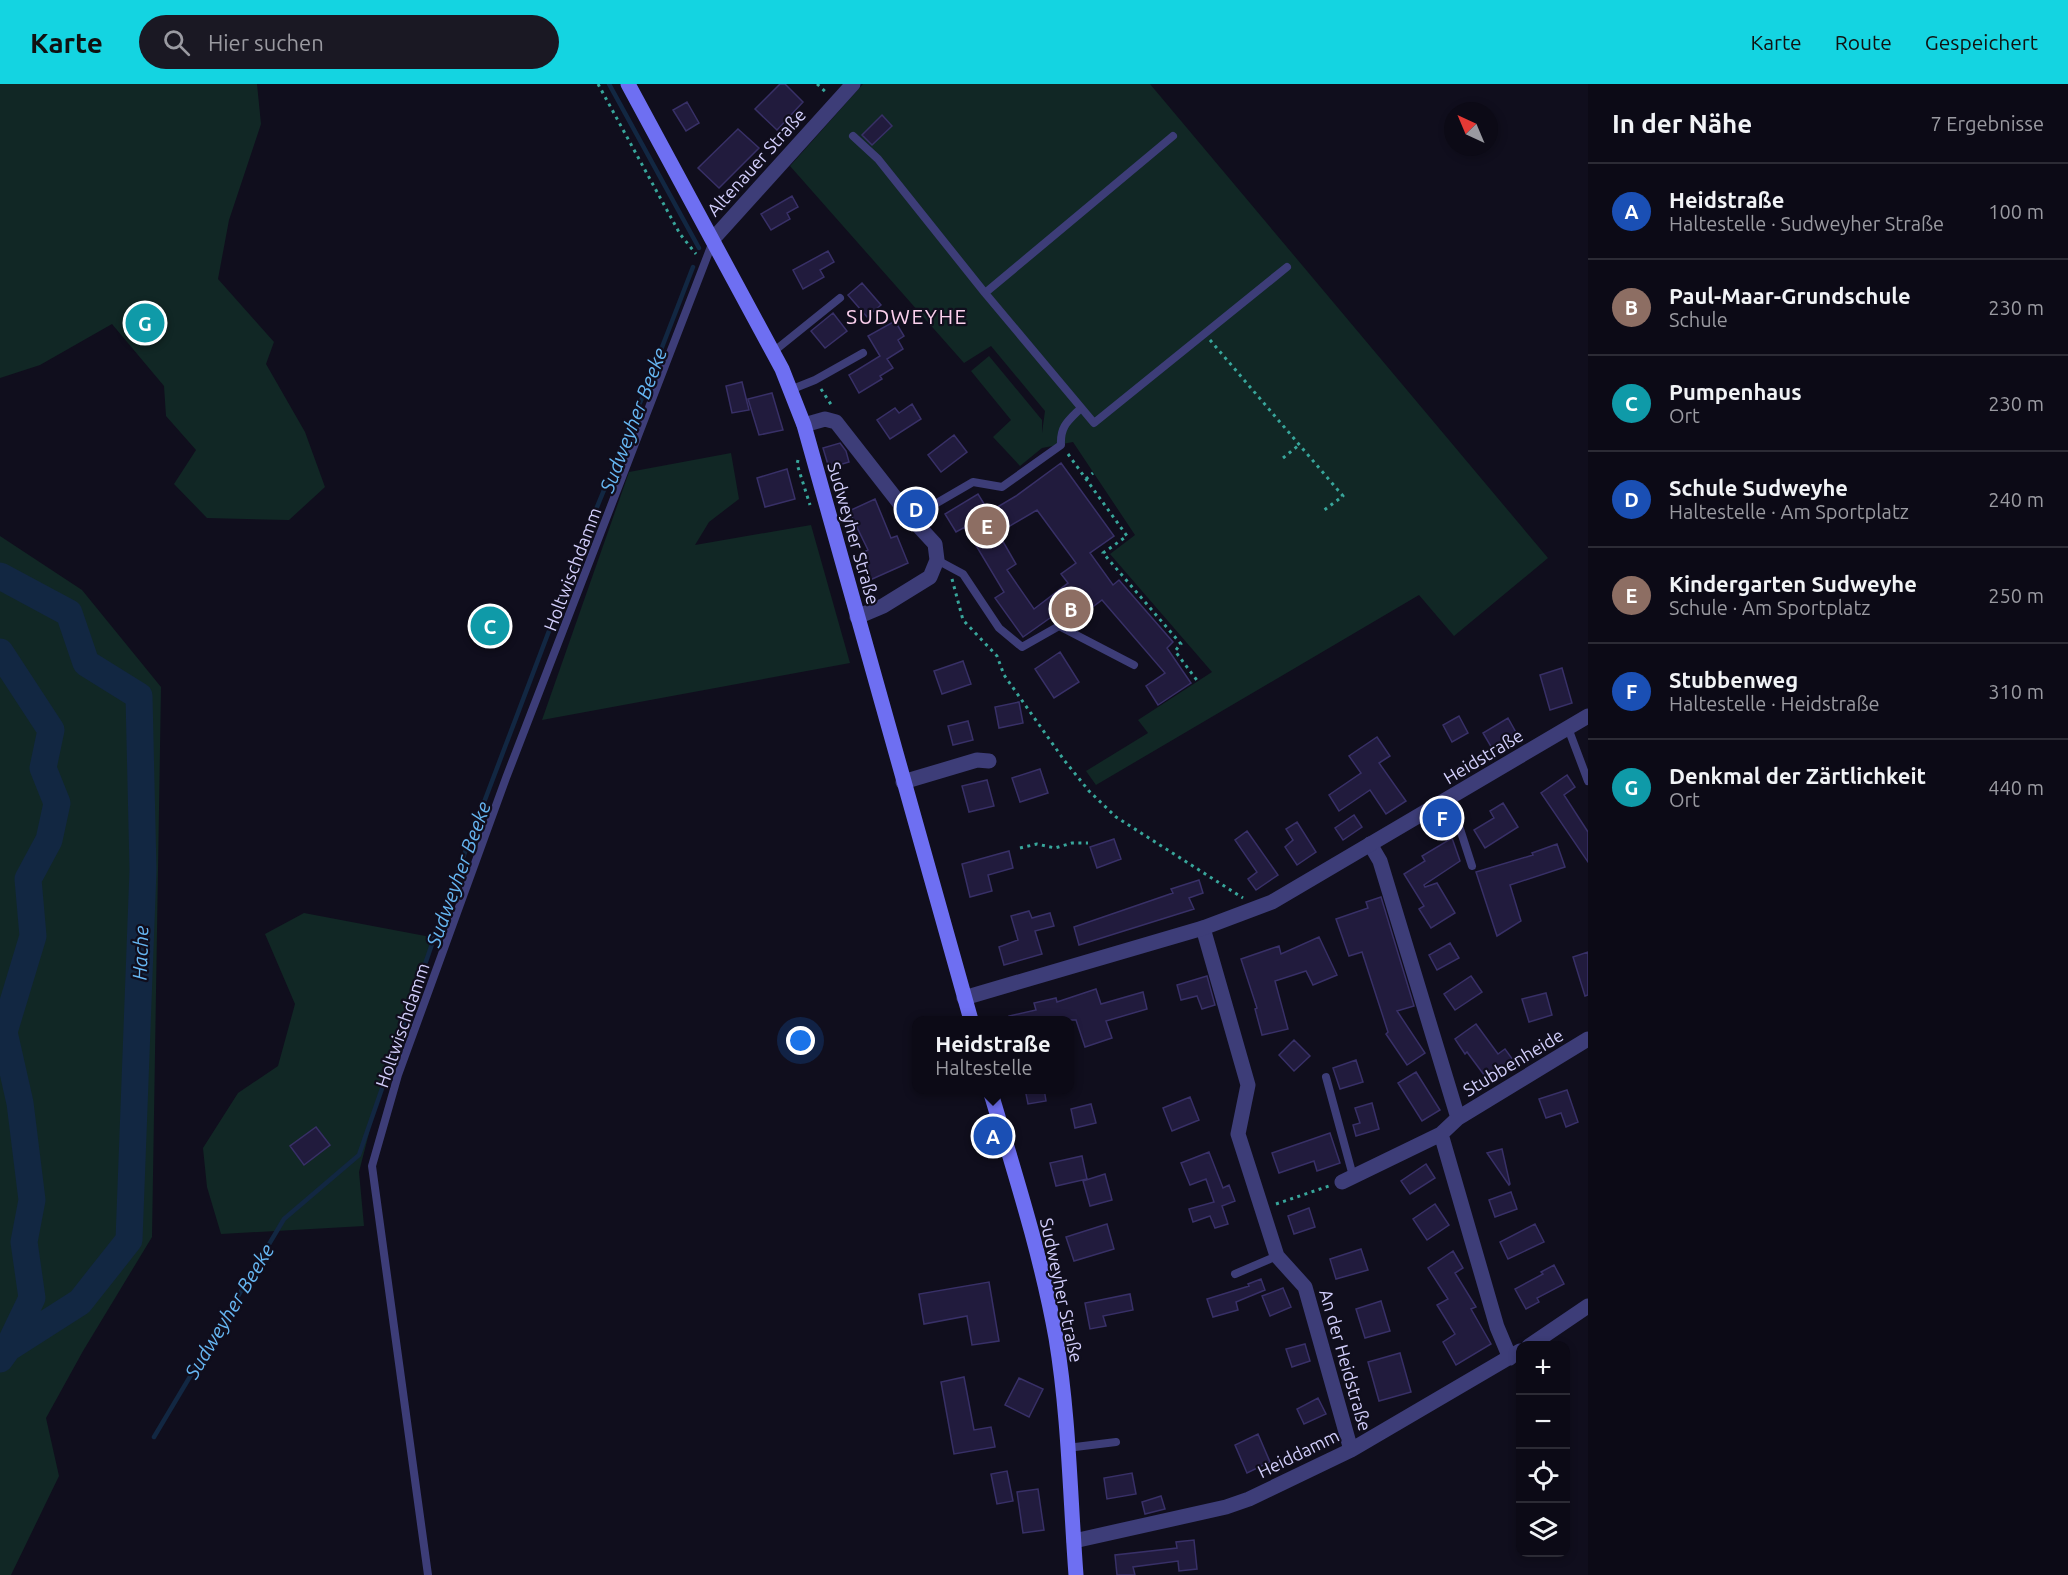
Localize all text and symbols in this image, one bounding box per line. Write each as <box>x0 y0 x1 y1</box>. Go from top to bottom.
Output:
search box <box>139 15 559 69</box>
icon: search <box>160 26 193 59</box>
text: Karte <box>30 27 103 58</box>
text: Hier suchen <box>208 30 324 55</box>
text: Karte <box>1750 30 1802 54</box>
text: Route <box>1835 30 1892 54</box>
text: Gespeichert <box>1925 30 2038 54</box>
north arrow <box>1444 102 1498 156</box>
street label: Altenauer Straße <box>703 104 809 220</box>
text: In der Nähe <box>1612 109 1752 138</box>
text: 7 Ergebnisse <box>1930 112 2044 135</box>
text: Heidstraße <box>1669 187 1784 212</box>
text: A <box>1624 200 1639 223</box>
text: 100 m <box>1988 200 2044 223</box>
text: Haltestelle · Sudweyher Straße <box>1669 212 1944 235</box>
text: Paul-Maar-Grundschule <box>1669 283 1911 308</box>
text: B <box>1625 296 1638 319</box>
text: 230 m <box>1988 296 2044 319</box>
pin: G <box>126 300 164 346</box>
district label: SUDWEYHE <box>846 304 968 328</box>
text: Schule <box>1669 308 1728 331</box>
water label: Sudweyher Beeke <box>594 344 671 496</box>
text: Pumpenhaus <box>1669 379 1802 404</box>
text: C <box>1625 392 1638 415</box>
text: 230 m <box>1988 392 2044 415</box>
text: Ort <box>1669 404 1700 427</box>
street label: Sudweyher Straße <box>824 459 884 607</box>
text: Schule Sudweyhe <box>1669 475 1848 500</box>
pin: D <box>896 486 936 532</box>
text: D <box>1624 488 1639 511</box>
text: 240 m <box>1988 488 2044 511</box>
text: Haltestelle · Am Sportplatz <box>1669 500 1909 523</box>
street label: Holtwischdamm <box>539 504 605 634</box>
pin: E <box>968 504 1006 548</box>
text: Kindergarten Sudweyhe <box>1669 571 1917 596</box>
text: E <box>1626 584 1637 607</box>
text: 250 m <box>1988 584 2044 607</box>
pin: B <box>1052 586 1090 632</box>
text: Schule · Am Sportplatz <box>1669 596 1870 619</box>
pin: C <box>470 604 510 648</box>
text: Stubbenweg <box>1669 667 1798 692</box>
text: F <box>1626 680 1637 703</box>
text: 310 m <box>1988 680 2044 703</box>
text: Haltestelle · Heidstraße <box>1669 692 1879 715</box>
street label: Heidstraße <box>1440 724 1526 788</box>
text: Denkmal der Zärtlichkeit <box>1669 763 1926 788</box>
text: G <box>1625 776 1638 799</box>
text: 440 m <box>1988 776 2044 799</box>
text: Ort <box>1669 788 1700 811</box>
pin: F <box>1422 796 1462 840</box>
water label: Sudweyher Beeke <box>421 798 495 951</box>
water label: Hache <box>128 925 152 981</box>
street label: Holtwischdamm <box>371 960 433 1090</box>
popup <box>912 1016 1074 1094</box>
street label: Stubbenheide <box>1459 1024 1567 1100</box>
your location <box>786 1026 815 1055</box>
text: Heidstraße <box>935 1031 1051 1056</box>
text: Haltestelle <box>935 1056 1033 1079</box>
pin: A <box>974 1114 1012 1158</box>
street label: Sudweyher Straße <box>1037 1216 1087 1364</box>
water label: Sudweyher Beeke <box>179 1240 278 1383</box>
street label: An der Heidstraße <box>1316 1287 1376 1433</box>
map controls <box>1516 1341 1570 1557</box>
button: + <box>1516 1341 1570 1395</box>
button: − <box>1516 1395 1570 1449</box>
street label: Heiddamm <box>1254 1425 1342 1481</box>
button: locate <box>1516 1449 1570 1503</box>
button: layers <box>1516 1503 1570 1557</box>

